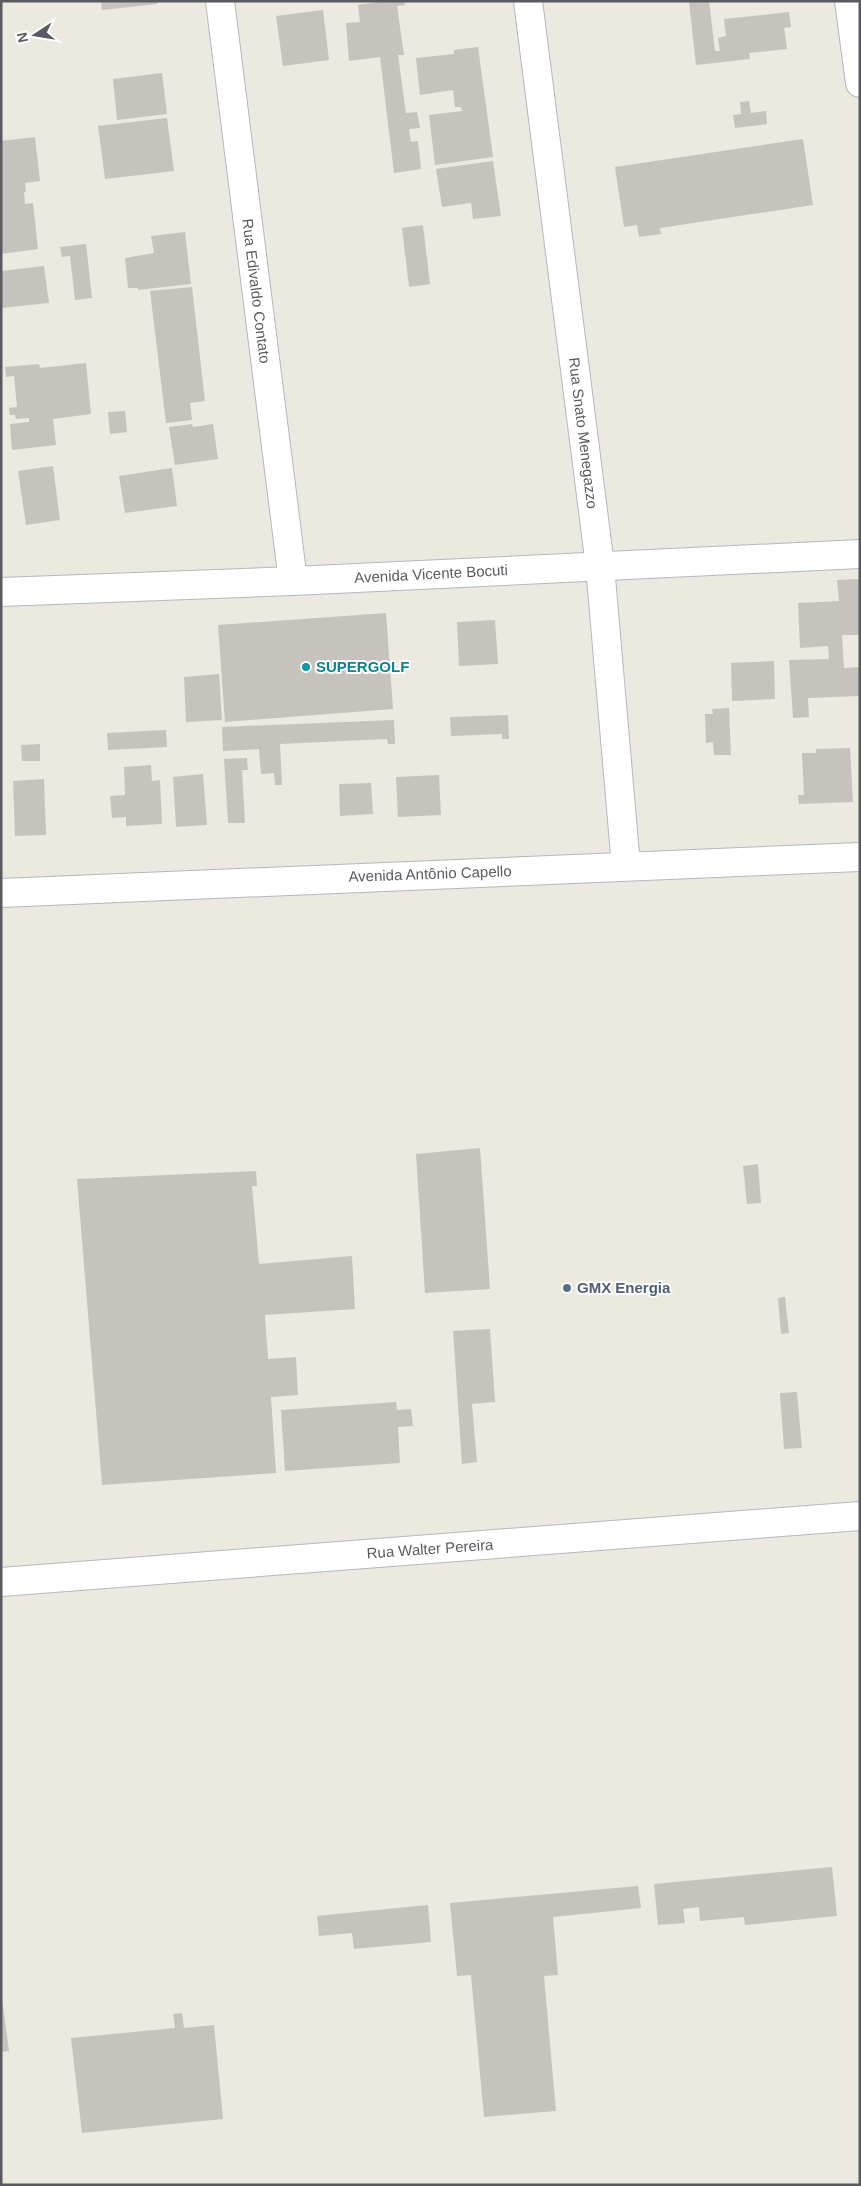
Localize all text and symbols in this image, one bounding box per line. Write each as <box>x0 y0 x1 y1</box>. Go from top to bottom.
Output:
north arrow <box>10 10 60 60</box>
text: N <box>13 31 31 44</box>
street label: Rua Edivaldo Contato <box>239 217 274 364</box>
street label: Rua Snato Menegazzo <box>566 356 601 510</box>
street label: Avenida Vicente Bocuti <box>354 561 508 586</box>
place label: SUPERGOLF <box>316 658 409 675</box>
marker: SUPERGOLF <box>300 661 312 673</box>
street label: Avenida Antônio Capello <box>348 862 512 885</box>
place label: GMX Energia <box>577 1279 671 1296</box>
marker: GMX Energia <box>561 1282 573 1294</box>
street label: Rua Walter Pereira <box>366 1536 495 1561</box>

